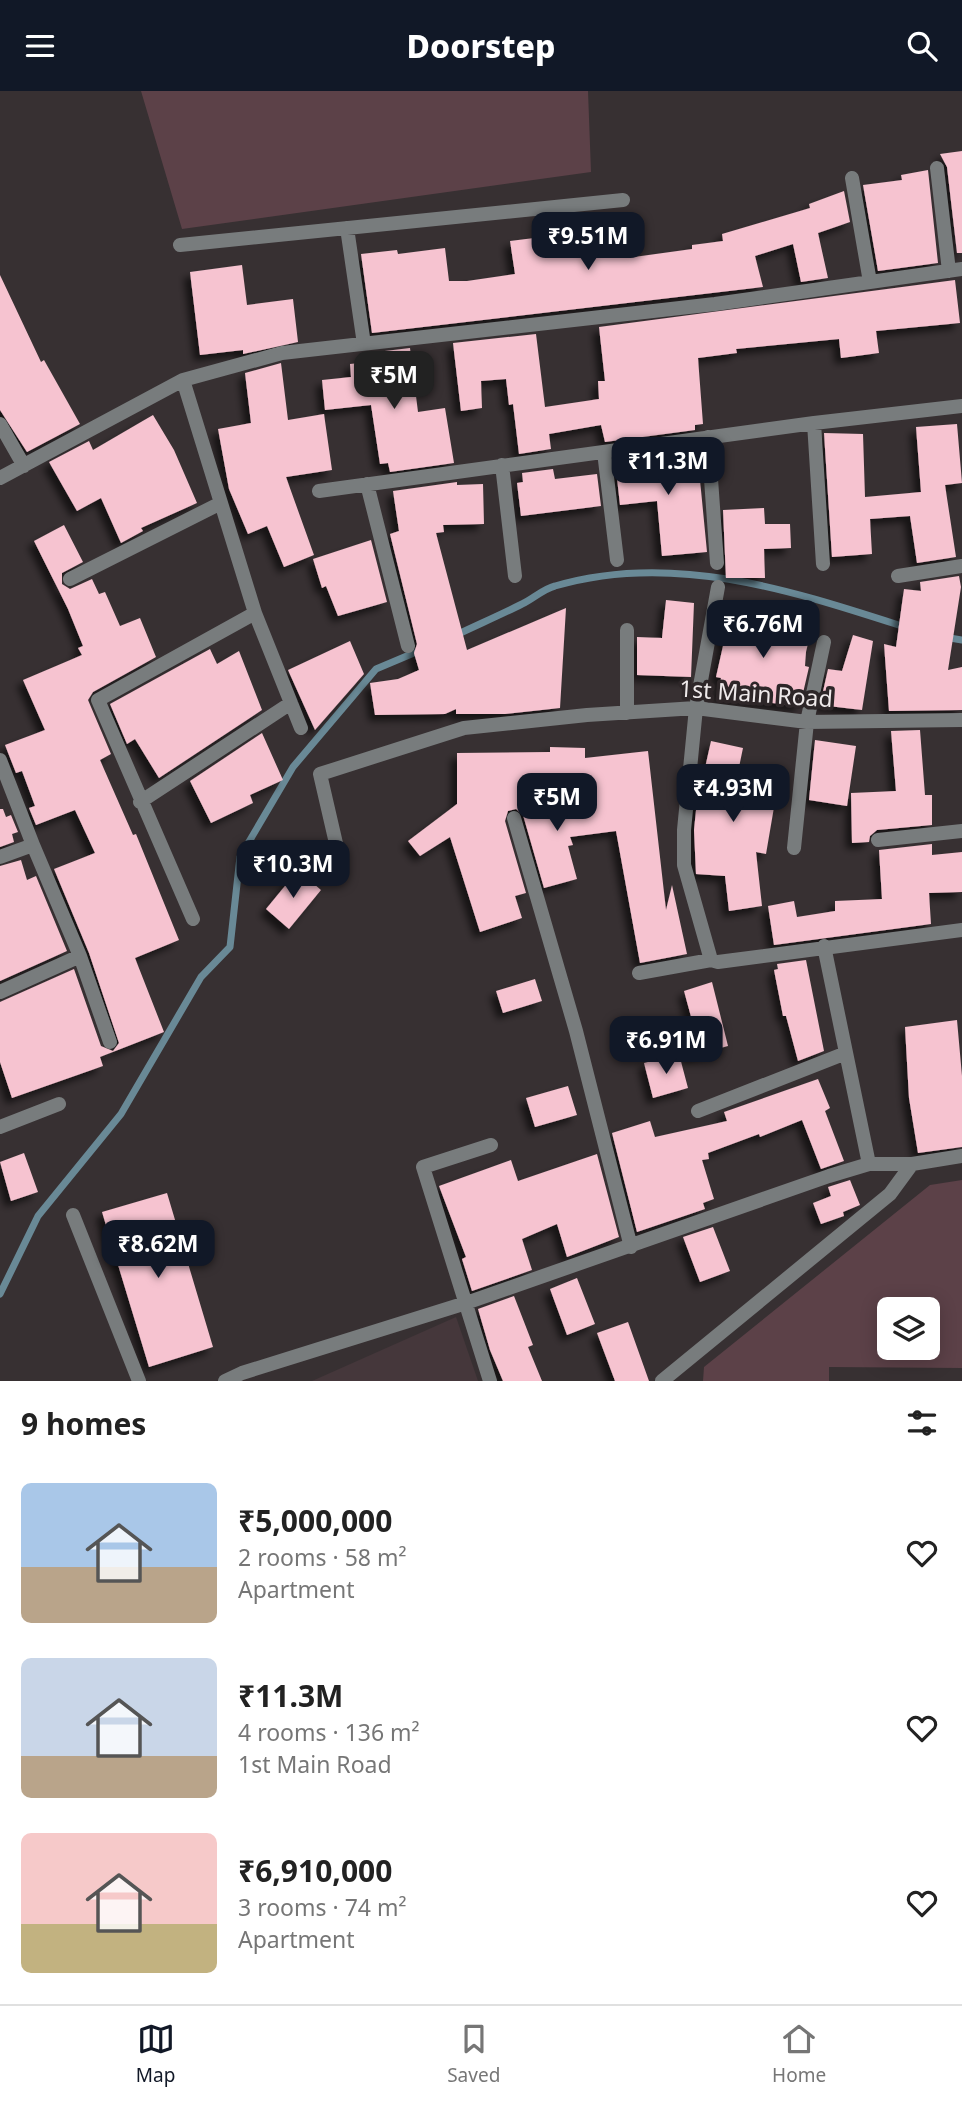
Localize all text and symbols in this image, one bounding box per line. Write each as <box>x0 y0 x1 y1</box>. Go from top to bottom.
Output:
text: Doorstep <box>407 24 555 67</box>
icon: menu <box>21 27 59 65</box>
icon: search <box>903 27 941 65</box>
pin: ₹9.51M <box>531 213 645 272</box>
text: ₹9.51M <box>548 219 628 251</box>
pin: ₹5M <box>360 351 428 411</box>
text: ₹5M <box>370 358 418 390</box>
pin: ₹11.3M <box>611 437 725 497</box>
text: ₹11.3M <box>628 444 708 476</box>
pin: ₹6.76M <box>706 601 820 660</box>
text: ₹6.76M <box>723 607 803 639</box>
street label: 1st Main Road <box>678 672 834 714</box>
pin: ₹4.93M <box>676 765 790 824</box>
text: ₹4.93M <box>693 771 773 803</box>
pin: ₹5M <box>523 773 591 833</box>
text: ₹5M <box>533 780 581 812</box>
pin: ₹10.3M <box>236 841 350 900</box>
text: ₹10.3M <box>253 847 333 879</box>
pin: ₹6.91M <box>609 1017 723 1076</box>
text: ₹6.91M <box>626 1023 706 1055</box>
pin: ₹8.62M <box>101 1221 215 1280</box>
text: ₹8.62M <box>118 1227 198 1259</box>
map controls <box>877 1297 940 1360</box>
button: layers <box>877 1297 940 1360</box>
text: 9 homes <box>21 1403 146 1444</box>
icon: filters <box>903 1404 941 1442</box>
text: ₹5,000,000 <box>238 1500 392 1541</box>
icon: home <box>77 1511 161 1595</box>
icon: heart <box>903 1534 941 1572</box>
text: 2 rooms · 58 m² <box>238 1541 407 1573</box>
text: Apartment <box>238 1573 355 1605</box>
text: ₹11.3M <box>238 1675 343 1716</box>
icon: home <box>77 1686 161 1770</box>
icon: heart <box>903 1709 941 1747</box>
text: 4 rooms · 136 m² <box>238 1716 420 1748</box>
text: 1st Main Road <box>238 1748 392 1780</box>
text: ₹6,910,000 <box>238 1850 392 1891</box>
icon: home <box>77 1861 161 1945</box>
icon: heart <box>903 1884 941 1922</box>
text: 3 rooms · 74 m² <box>238 1891 407 1923</box>
text: Apartment <box>238 1923 355 1955</box>
tab: Map <box>136 2020 175 2088</box>
tab: Saved <box>447 2020 500 2088</box>
tab: Home <box>772 2020 826 2088</box>

